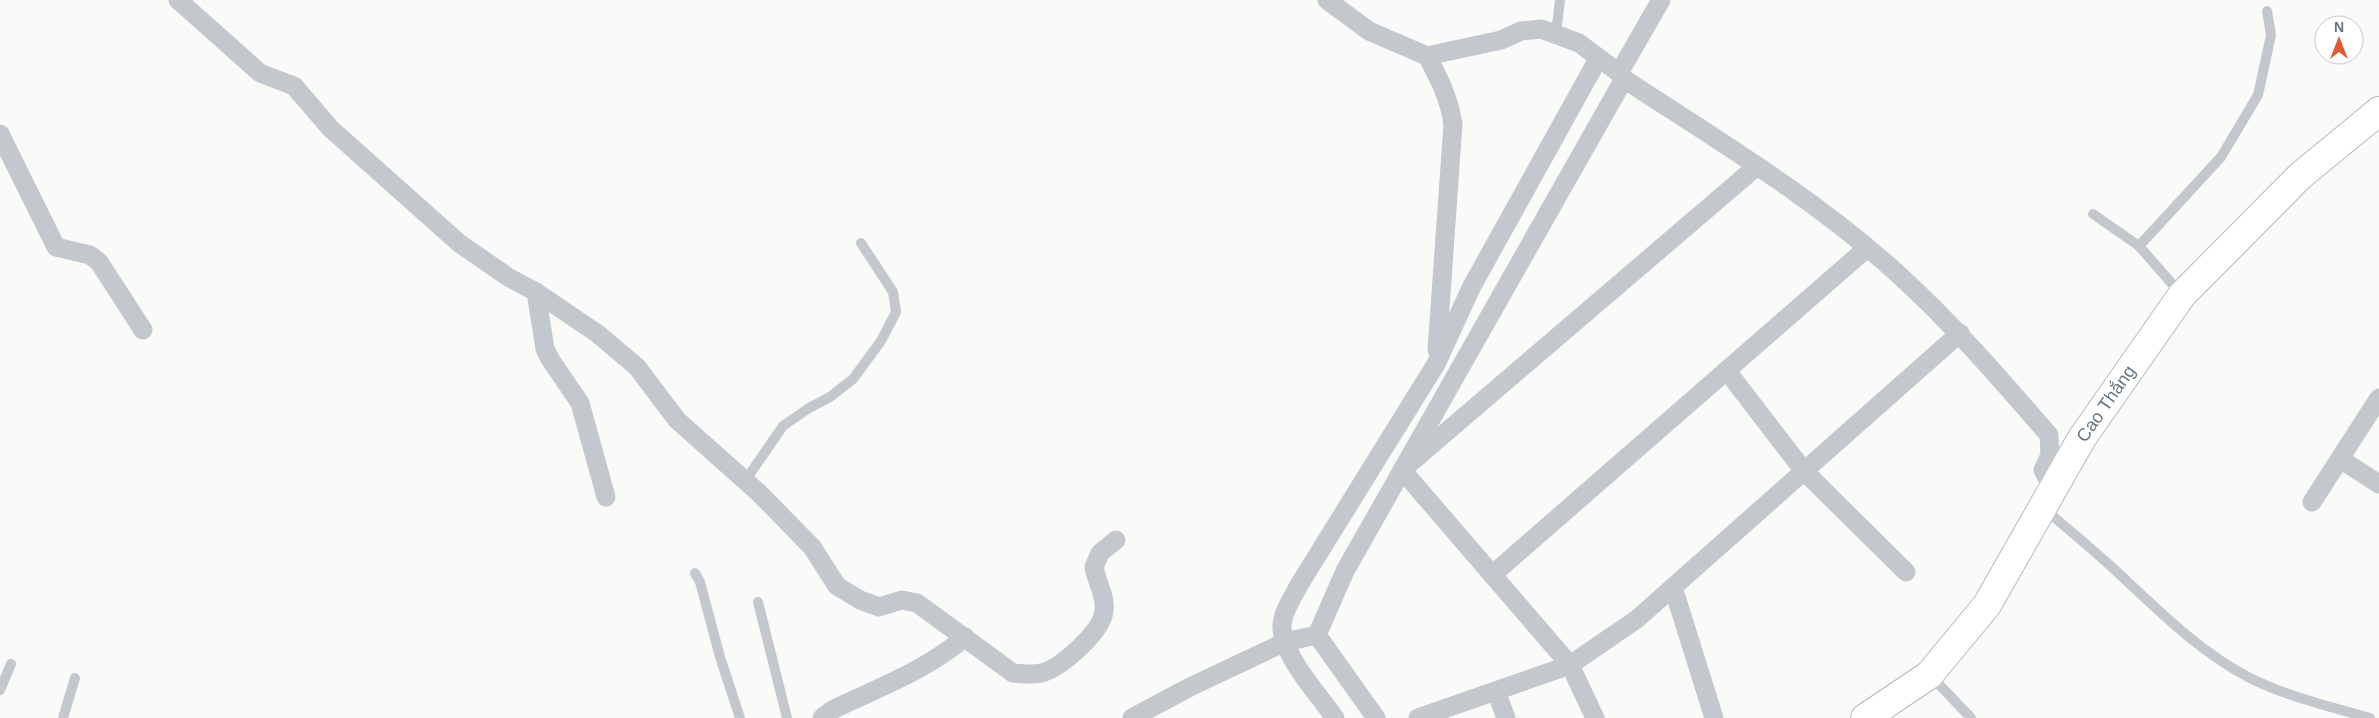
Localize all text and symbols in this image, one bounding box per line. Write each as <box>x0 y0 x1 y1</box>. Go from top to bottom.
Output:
north arrow <box>2314 15 2364 65</box>
text: N <box>2334 19 2344 35</box>
street label: Cao Thắng <box>2072 362 2140 446</box>

